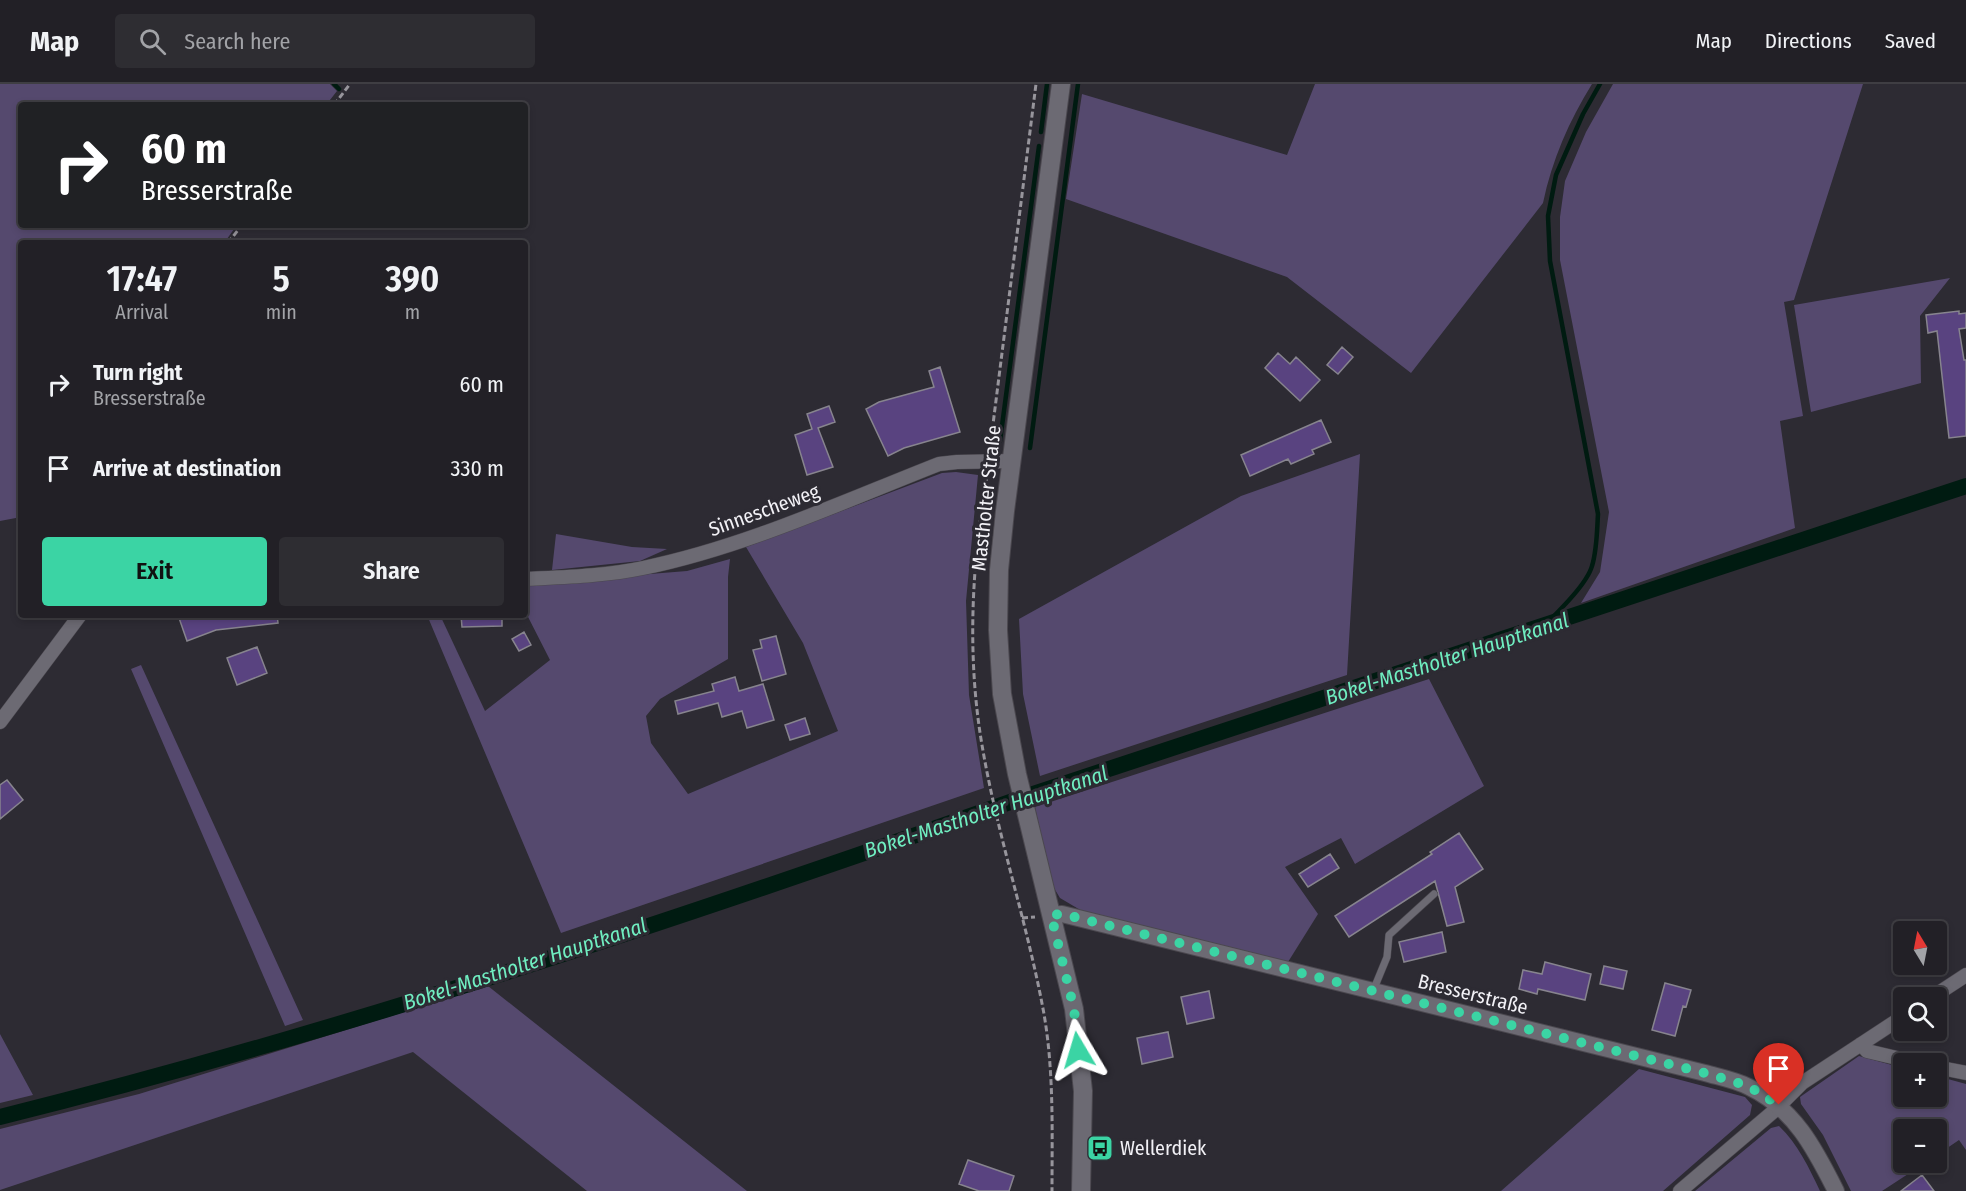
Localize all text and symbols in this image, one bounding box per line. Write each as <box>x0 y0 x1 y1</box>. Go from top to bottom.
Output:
search box <box>115 14 535 68</box>
text: Map <box>30 25 79 58</box>
icon: search <box>136 25 169 58</box>
text: Search here <box>184 28 290 55</box>
text: Map <box>1695 28 1732 54</box>
text: Directions <box>1765 28 1852 54</box>
text: Saved <box>1885 28 1936 54</box>
text: 60 m <box>141 124 227 174</box>
icon: right <box>42 126 120 204</box>
text: Bresserstraße <box>141 175 293 207</box>
text: 17:47 <box>107 257 177 301</box>
text: 5 <box>273 257 290 301</box>
text: 390 <box>385 257 439 301</box>
text: Arrival <box>115 300 168 324</box>
text: min <box>266 300 297 324</box>
text: m <box>405 300 420 324</box>
text: Turn right <box>93 359 182 386</box>
icon: right <box>42 368 75 401</box>
text: 60 m <box>460 371 504 398</box>
text: Bresserstraße <box>93 386 206 410</box>
street label: Mastholter Straße <box>966 424 1006 572</box>
icon: arrive <box>42 452 75 485</box>
text: Arrive at destination <box>93 455 281 482</box>
text: 330 m <box>451 455 504 482</box>
street label: Sinnescheweg <box>705 479 823 541</box>
button: Exit <box>42 537 267 606</box>
button: Share <box>279 537 504 606</box>
water label: Bokel-Mastholter Hauptkanal <box>1322 607 1572 711</box>
water label: Bokel-Mastholter Hauptkanal <box>861 760 1111 864</box>
water label: Bokel-Mastholter Hauptkanal <box>400 912 650 1016</box>
north arrow <box>1893 921 1947 975</box>
map controls <box>1893 921 1947 1173</box>
street label: Bresserstraße <box>1416 969 1530 1019</box>
button: search <box>1893 987 1947 1041</box>
position arrow <box>1046 1018 1110 1082</box>
pin <box>1753 1043 1804 1105</box>
icon: arrive <box>1762 1052 1795 1085</box>
button: + <box>1893 1053 1947 1107</box>
button: − <box>1893 1119 1947 1173</box>
bus stop icon: Wellerdiek <box>1085 1133 1115 1163</box>
place label: Wellerdiek <box>1120 1136 1207 1160</box>

